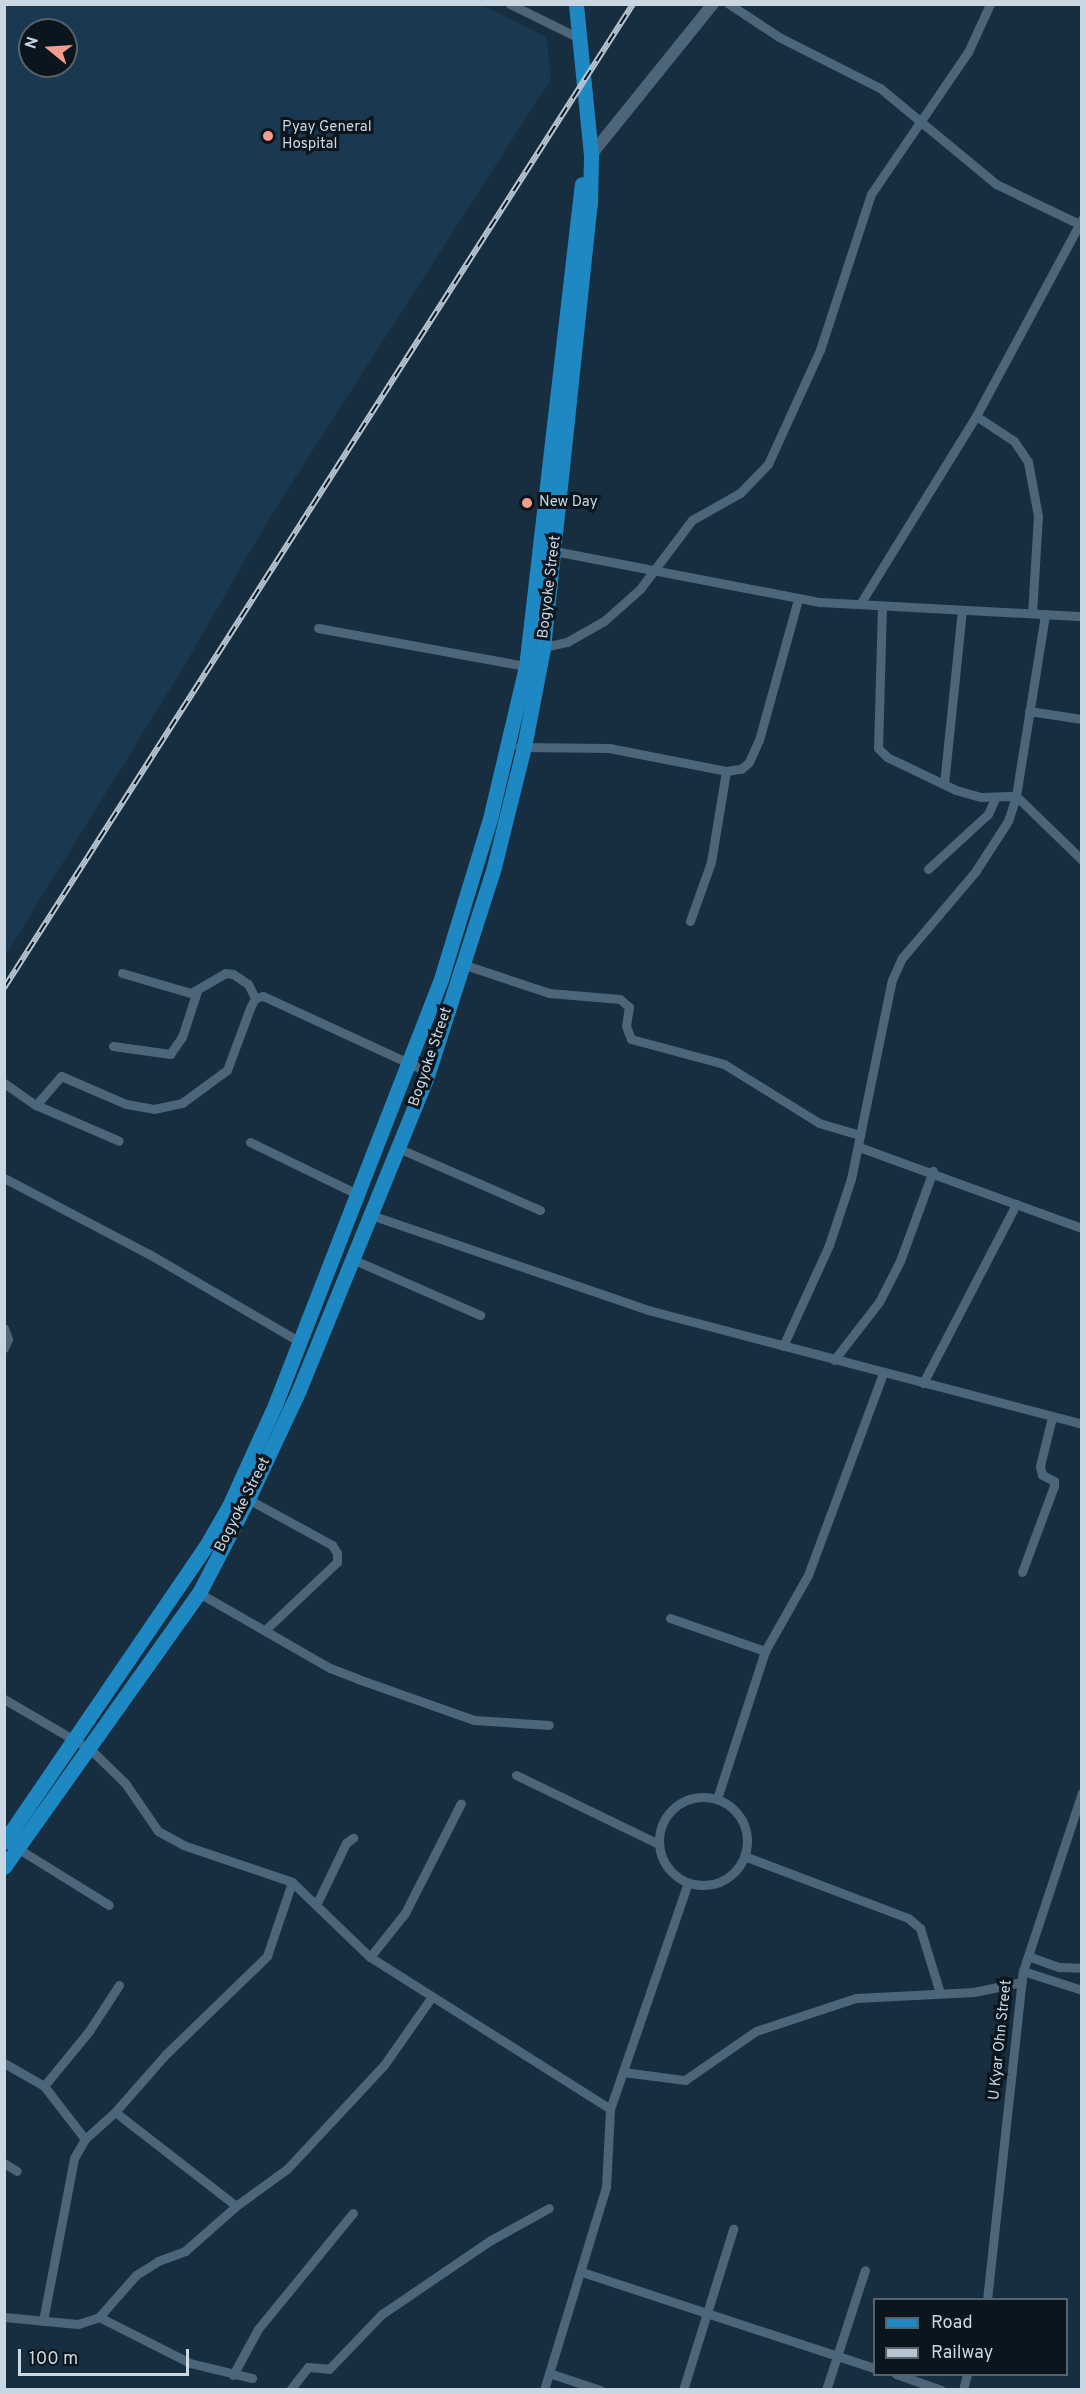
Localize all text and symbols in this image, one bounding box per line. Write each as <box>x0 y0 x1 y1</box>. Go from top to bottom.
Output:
north arrow <box>18 18 78 78</box>
text: N <box>21 34 44 52</box>
place label: Pyay General Hospital <box>282 118 372 153</box>
marker: Pyay General Hospital <box>259 127 277 145</box>
place label: New Day <box>539 494 598 512</box>
marker: New Day <box>520 496 534 510</box>
street label: Bogyoke Street <box>535 534 565 640</box>
street label: Bogyoke Street <box>406 1005 456 1109</box>
street label: Bogyoke Street <box>211 1455 275 1555</box>
street label: U Kyar Ohn Street <box>986 1979 1016 2101</box>
legend <box>873 2298 1068 2376</box>
text: Road <box>931 2312 973 2335</box>
scale bar <box>21 2337 192 2375</box>
text: Railway <box>931 2342 993 2365</box>
text: 100 m <box>29 2348 78 2371</box>

